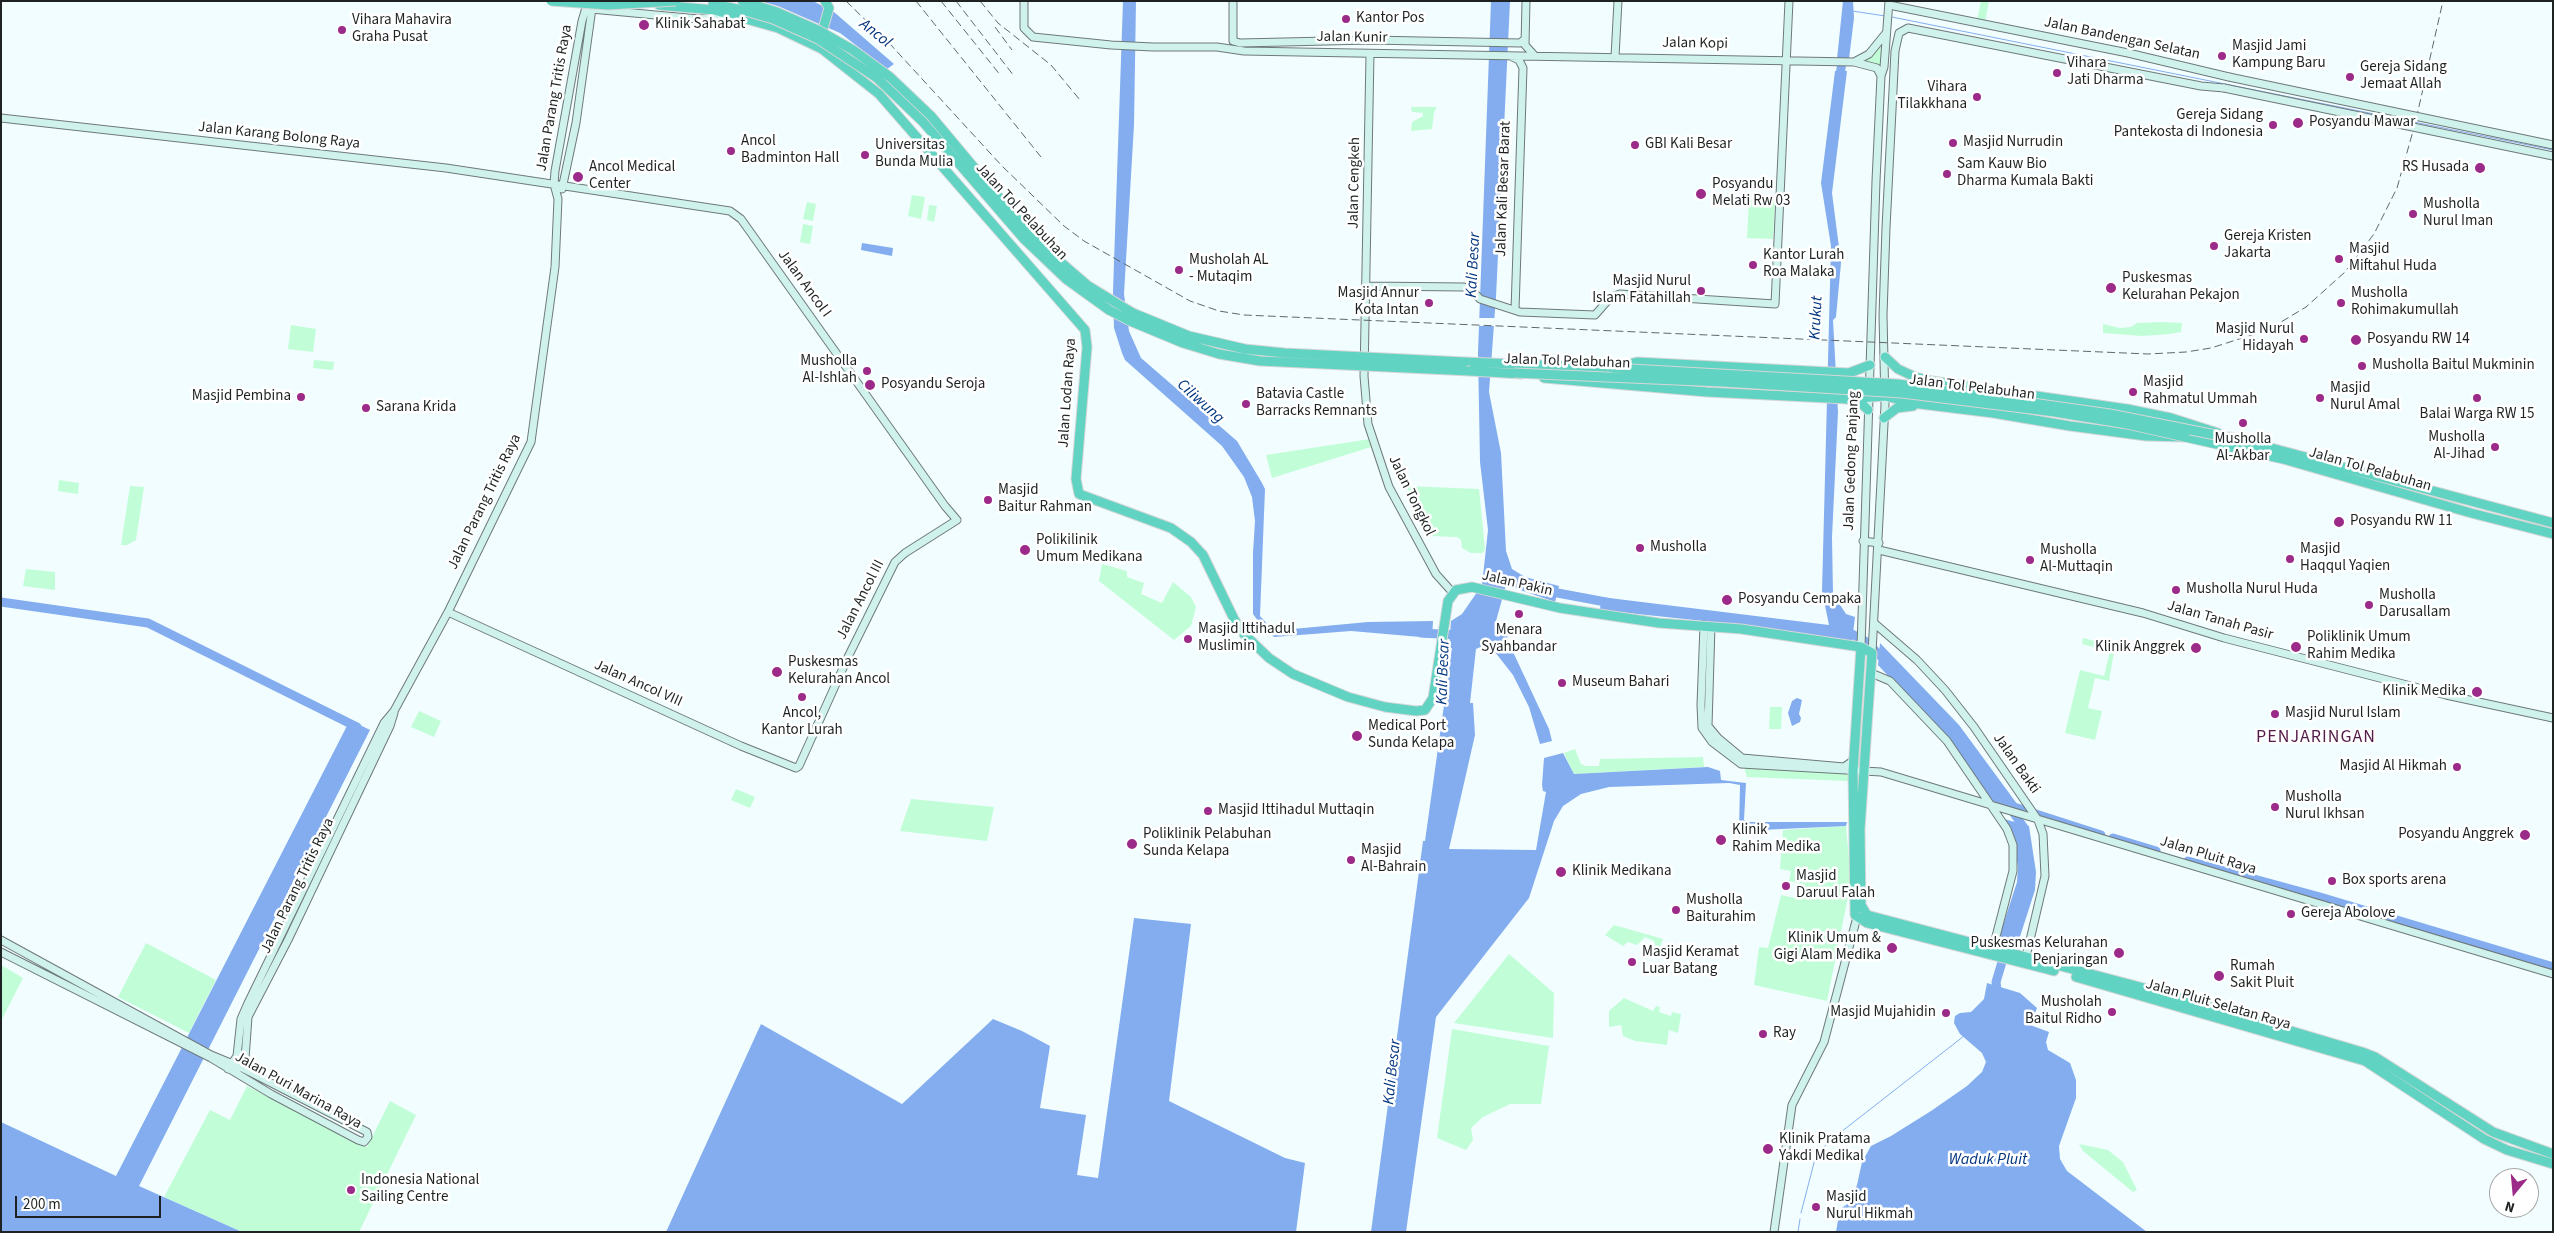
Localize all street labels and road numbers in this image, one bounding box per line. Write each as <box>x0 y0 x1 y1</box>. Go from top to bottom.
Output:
street label: Jalan Bandengan Selatan <box>2042 14 2202 64</box>
street label: Jalan Parang Tritis Raya <box>533 23 577 173</box>
street label: Jalan Kunir <box>1316 28 1388 48</box>
street label: Jalan Kopi <box>1662 34 1728 54</box>
street label: Jalan Karang Bolong Raya <box>197 119 361 153</box>
street label: Jalan Kali Besar Barat <box>1493 121 1515 257</box>
street label: Jalan Cengkeh <box>1345 137 1365 229</box>
street label: Jalan Tol Pelabuhan <box>971 160 1071 264</box>
street label: Jalan Ancol I <box>773 247 835 321</box>
street label: Jalan Lodan Raya <box>1055 338 1081 448</box>
street label: Jalan Tol Pelabuhan <box>1503 351 1631 373</box>
street label: Jalan Tol Pelabuhan <box>1908 371 2036 405</box>
street label: Jalan Gedong Panjang <box>1841 391 1863 531</box>
street label: Jalan Parang Tritis Raya <box>444 431 526 573</box>
street label: Jalan Tol Pelabuhan <box>2307 444 2433 496</box>
street label: Jalan Tongkol <box>1384 453 1438 539</box>
street label: Jalan Ancol III <box>833 557 889 643</box>
street label: Jalan Pakin <box>1480 567 1554 601</box>
street label: Jalan Tanah Pasir <box>2165 597 2275 645</box>
street label: Jalan Ancol VIII <box>591 657 685 711</box>
street label: Jalan Bakti <box>1989 730 2043 798</box>
street label: Jalan Parang Tritis Raya <box>257 815 339 957</box>
street label: Jalan Pluit Raya <box>2158 833 2258 879</box>
street label: Jalan Pluit Selatan Raya <box>2143 976 2293 1034</box>
street label: Jalan Puri Marina Raya <box>231 1049 365 1133</box>

